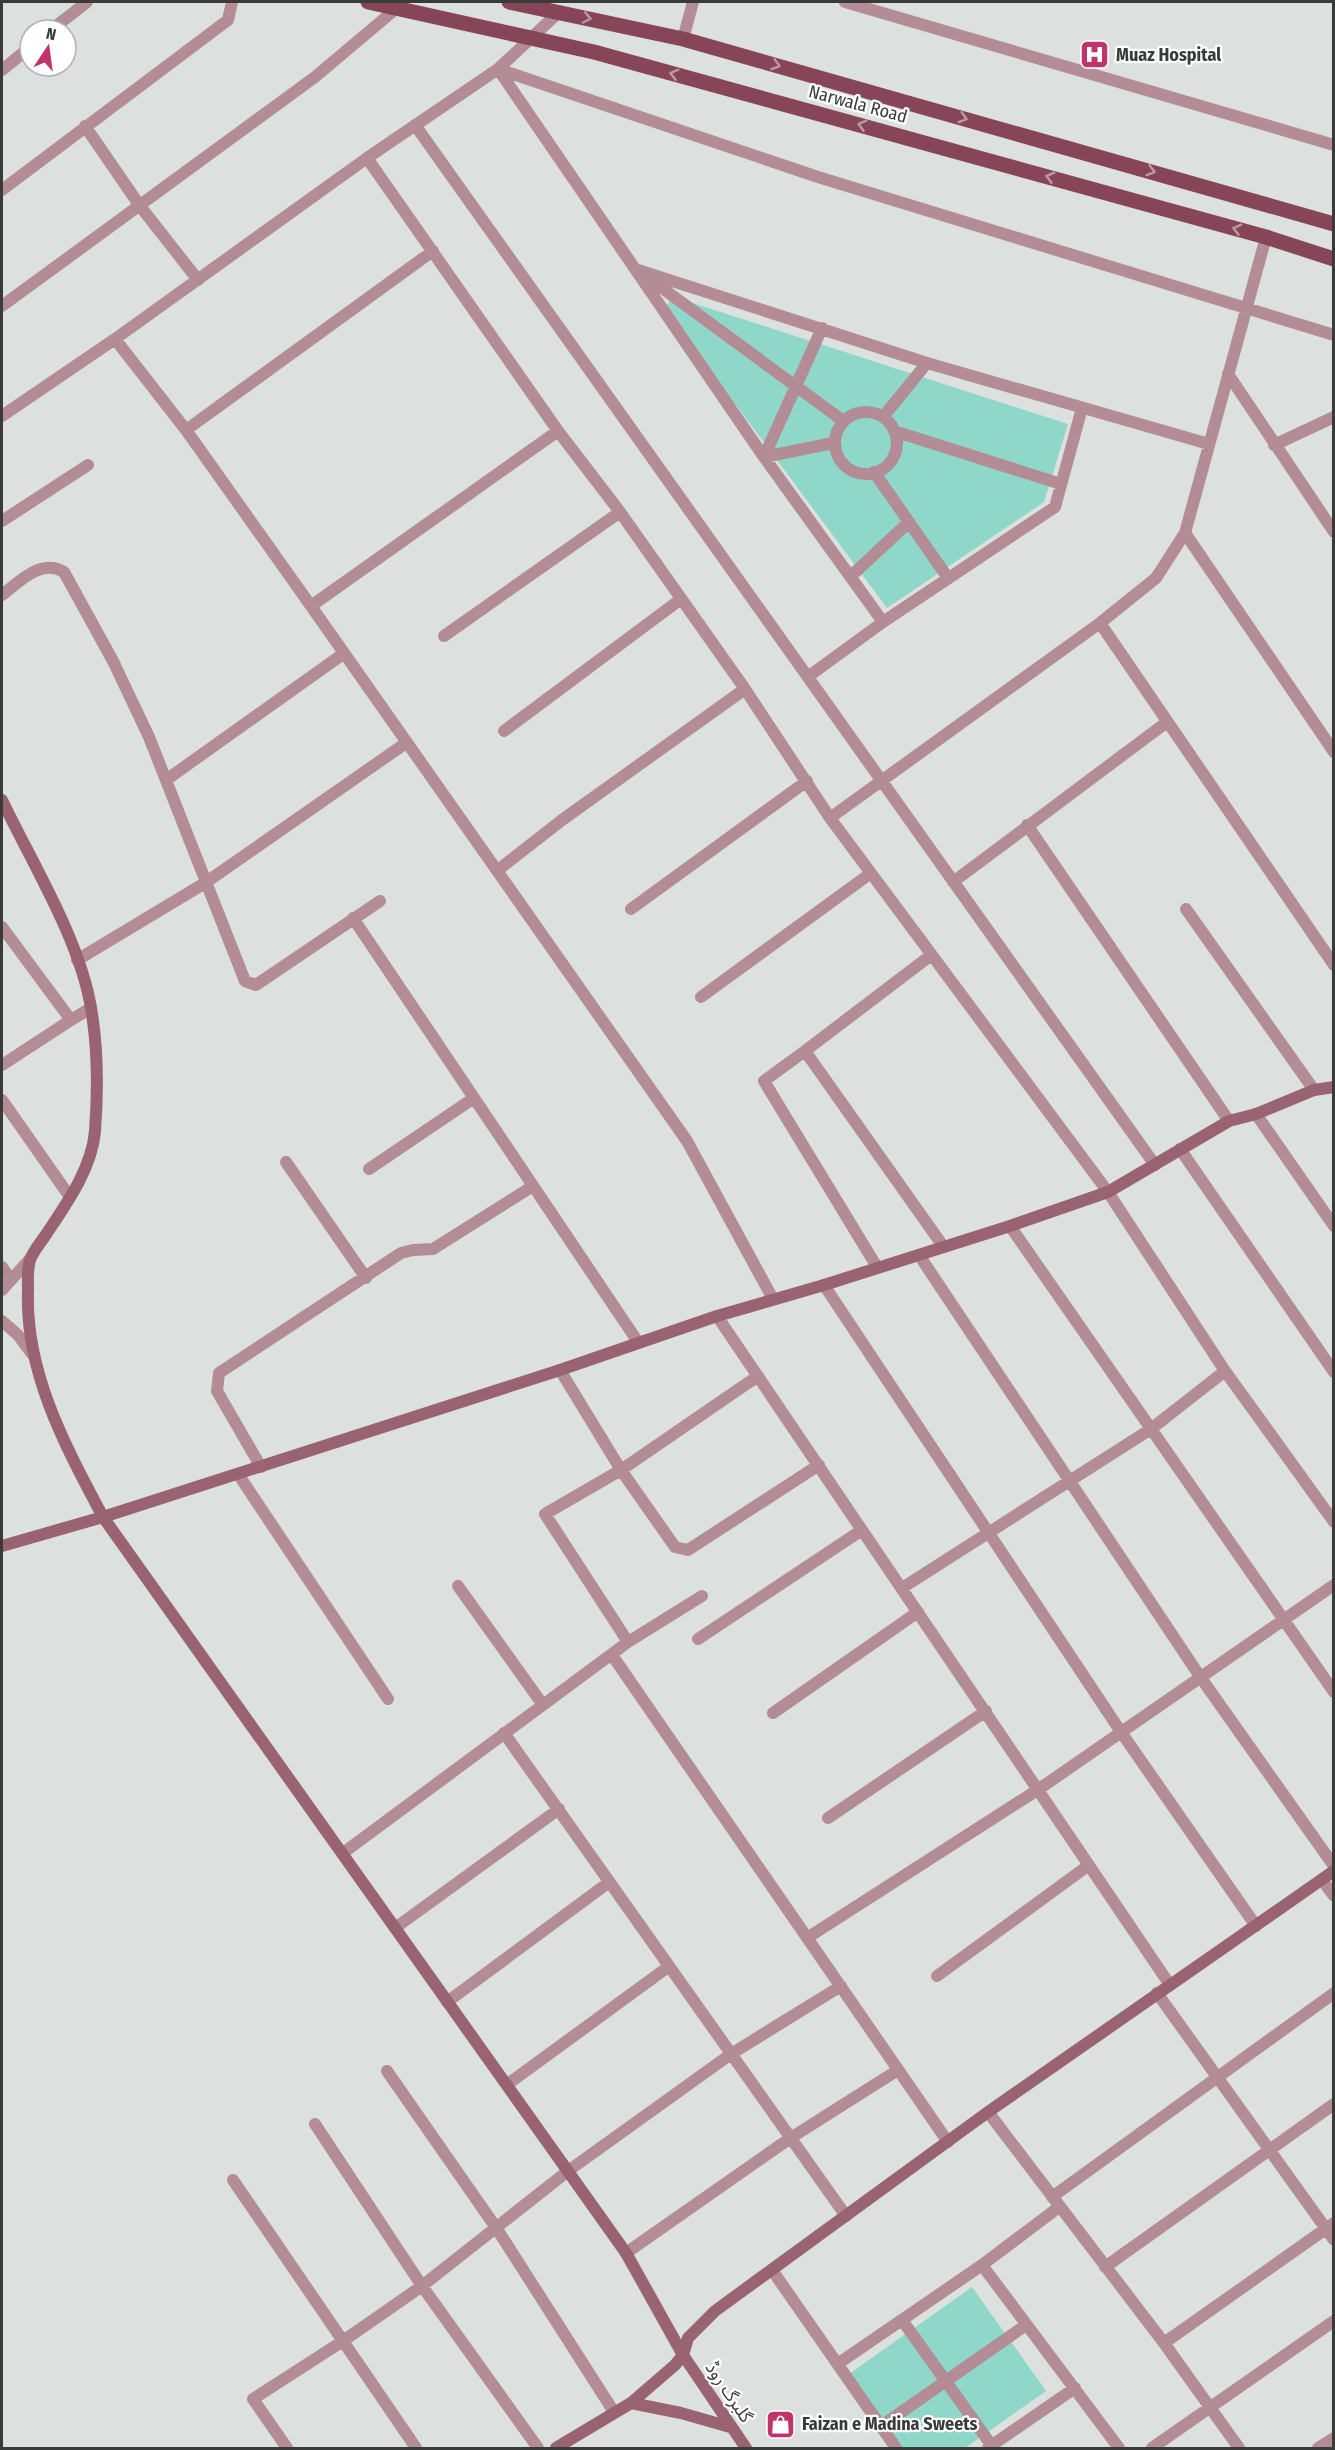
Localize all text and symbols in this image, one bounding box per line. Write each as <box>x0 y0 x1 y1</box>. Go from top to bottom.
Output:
one-way arrow <box>581 11 591 24</box>
north arrow <box>18 18 78 78</box>
text: N <box>44 24 58 44</box>
hospital icon: Muaz Hospital <box>1079 39 1111 71</box>
place label: Muaz Hospital <box>1116 44 1221 66</box>
one-way arrow <box>770 58 781 70</box>
one-way arrow <box>669 68 679 81</box>
street label: Narwala Road <box>806 80 910 128</box>
one-way arrow <box>958 111 968 123</box>
one-way arrow <box>857 120 868 132</box>
one-way arrow <box>1145 164 1156 176</box>
one-way arrow <box>1045 172 1055 184</box>
one-way arrow <box>1233 224 1243 237</box>
street label: گلبرگ روڈ <box>701 2357 758 2427</box>
shop icon: Faizan e Madina Sweets <box>765 2408 797 2440</box>
place label: Faizan e Madina Sweets <box>802 2413 978 2435</box>

